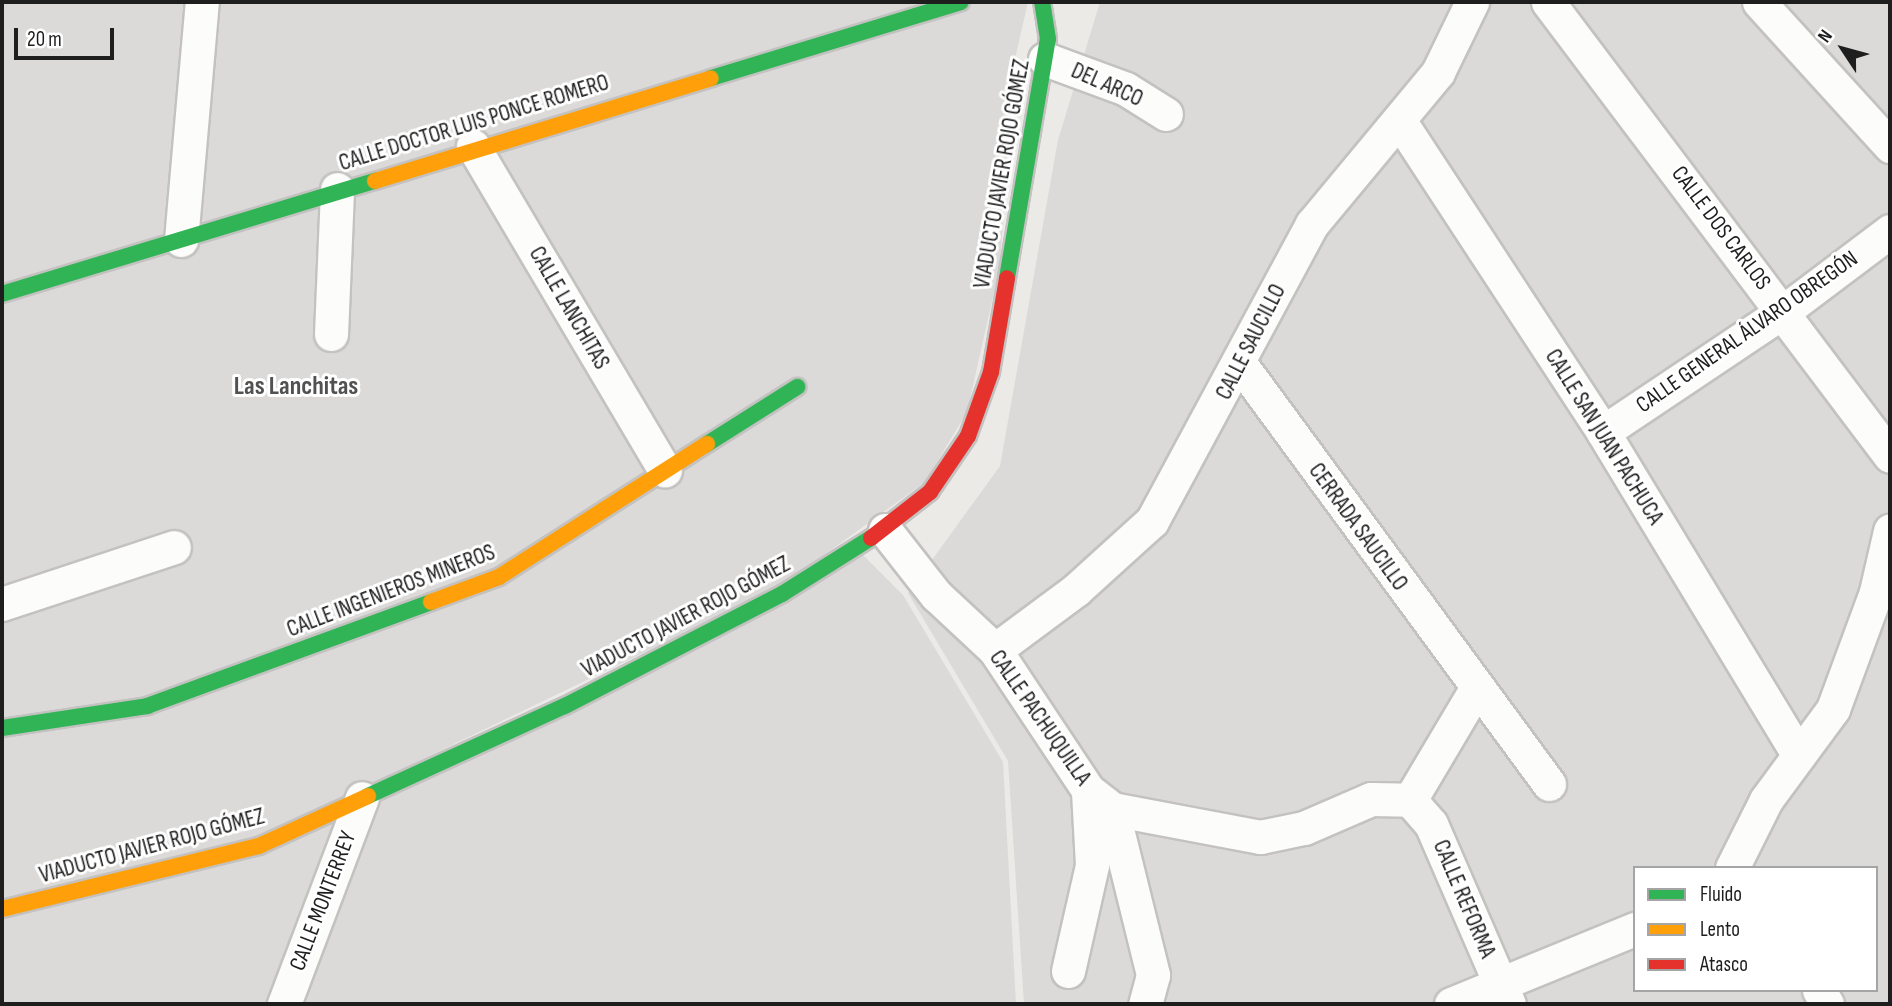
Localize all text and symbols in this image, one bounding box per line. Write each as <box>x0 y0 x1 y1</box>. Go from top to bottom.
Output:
scale bar <box>18 14 117 58</box>
north arrow <box>1808 14 1878 84</box>
text: N <box>1813 25 1838 47</box>
text: 20 m <box>27 27 62 52</box>
street label: VIADUCTO JAVIER ROJO GÓMEZ <box>968 57 1036 291</box>
street label: DEL ARCO <box>1067 57 1147 113</box>
street label: CALLE DOCTOR LUIS PONCE ROMERO <box>336 69 612 177</box>
street label: CALLE DOS CARLOS <box>1665 161 1777 295</box>
street label: CALLE LANCHITAS <box>523 242 615 374</box>
street label: CALLE GENERAL ÁLVARO OBREGÓN <box>1631 245 1863 419</box>
street label: CALLE SAUCILLO <box>1210 280 1292 404</box>
street label: CALLE SAN JUAN PACHUCA <box>1539 344 1669 530</box>
district label: Las Lanchitas <box>234 371 358 403</box>
street label: CERRADA SAUCILLO <box>1303 458 1413 596</box>
street label: CALLE INGENIEROS MINEROS <box>283 539 499 643</box>
street label: VIADUCTO JAVIER ROJO GÓMEZ <box>577 550 795 684</box>
street label: CALLE PACHUQUILLA <box>983 645 1097 791</box>
street label: VIADUCTO JAVIER ROJO GÓMEZ <box>36 803 268 889</box>
street label: CALLE MONTERREY <box>284 827 362 975</box>
street label: CALLE REFORMA <box>1427 836 1501 962</box>
legend <box>1633 866 1878 992</box>
text: Fluido <box>1700 882 1742 907</box>
text: Lento <box>1700 917 1740 942</box>
text: Atasco <box>1700 952 1748 977</box>

